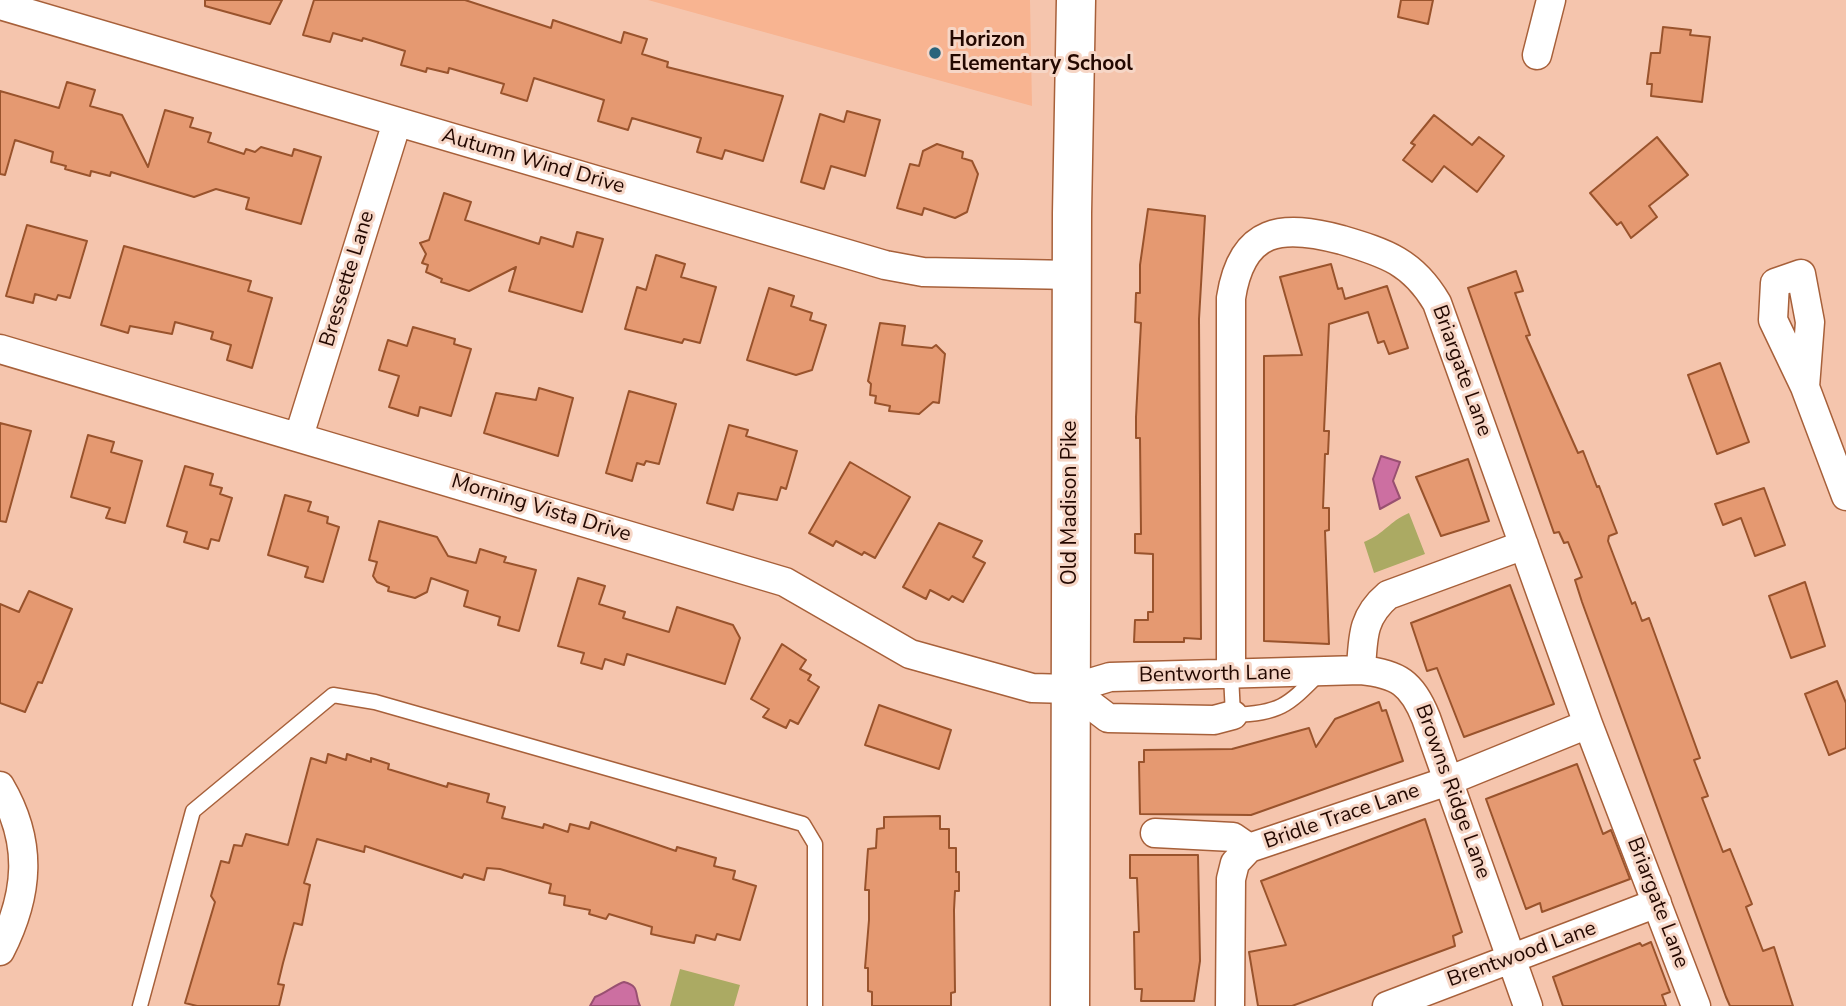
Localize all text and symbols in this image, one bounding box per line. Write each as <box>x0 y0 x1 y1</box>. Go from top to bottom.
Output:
place label: Horizon Elementary School <box>949 28 1133 78</box>
marker: Horizon Elementary School <box>927 45 943 61</box>
street label: Autumn Wind Drive <box>439 124 627 200</box>
street label: Bressette Lane <box>315 208 381 350</box>
street label: Briargate Lane <box>1426 302 1496 440</box>
street label: Old Madison Pike <box>1058 421 1084 585</box>
street label: Morning Vista Drive <box>448 470 634 548</box>
street label: Bentworth Lane <box>1139 661 1291 689</box>
street label: Browns Ridge Lane <box>1409 701 1495 883</box>
street label: Bridle Trace Lane <box>1261 779 1423 855</box>
street label: Briargate Lane <box>1621 834 1693 972</box>
street label: Brentwood Lane <box>1444 916 1600 994</box>

